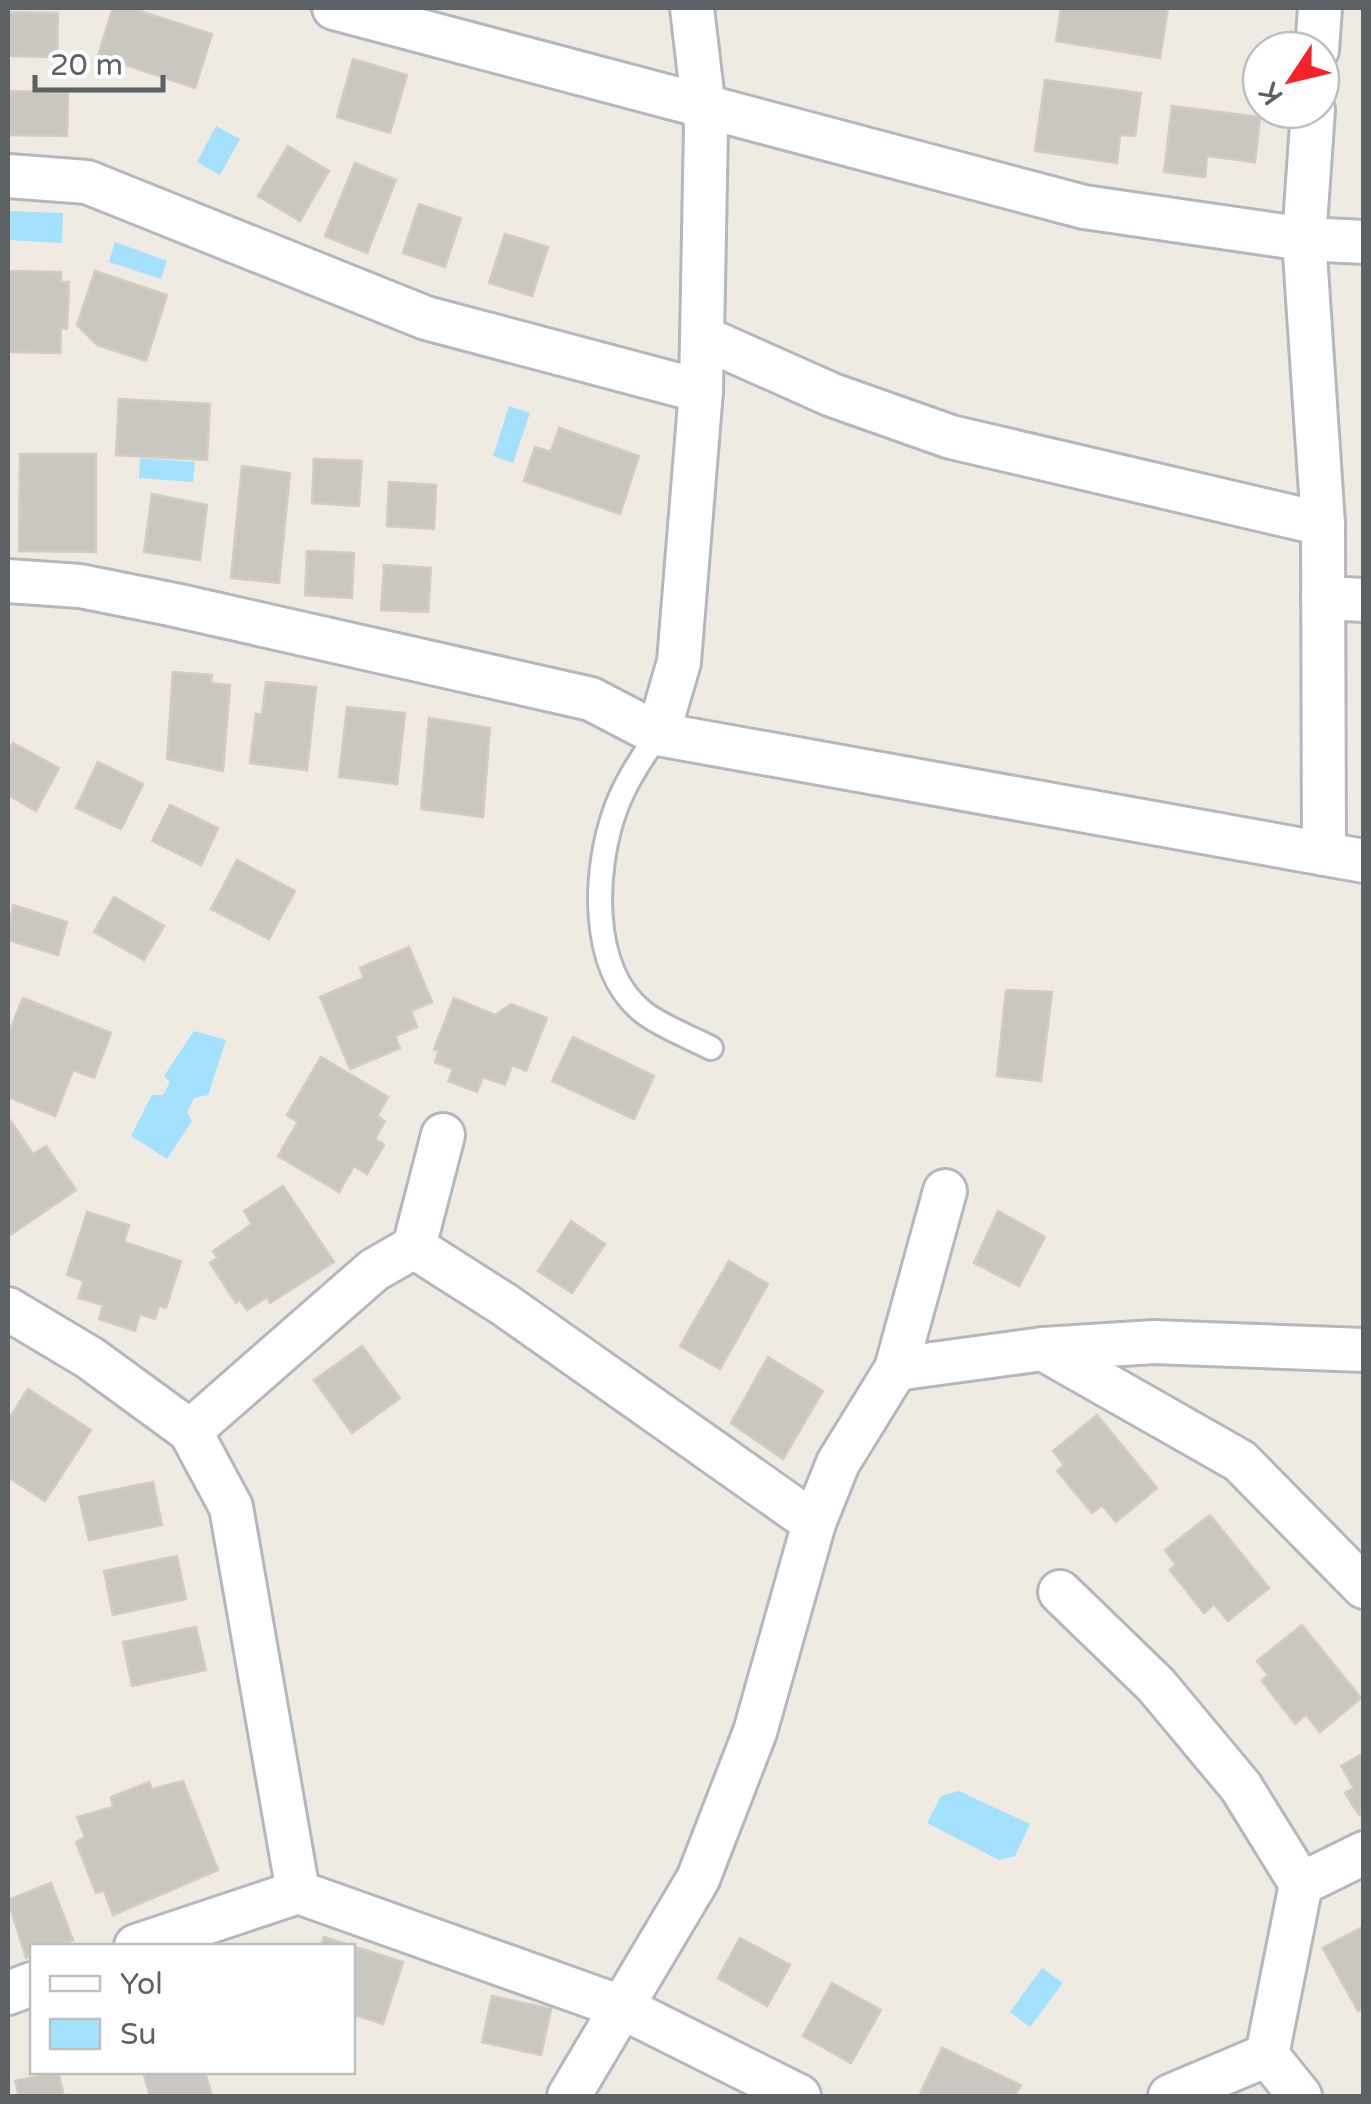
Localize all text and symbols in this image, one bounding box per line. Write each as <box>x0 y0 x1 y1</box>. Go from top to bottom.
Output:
scale bar <box>35 30 162 92</box>
north arrow <box>1241 30 1341 130</box>
text: 20 m <box>50 47 123 84</box>
text: K <box>1252 76 1291 111</box>
legend <box>30 1944 355 2074</box>
text: Yol <box>120 1966 163 2003</box>
text: Su <box>120 2016 156 2053</box>

